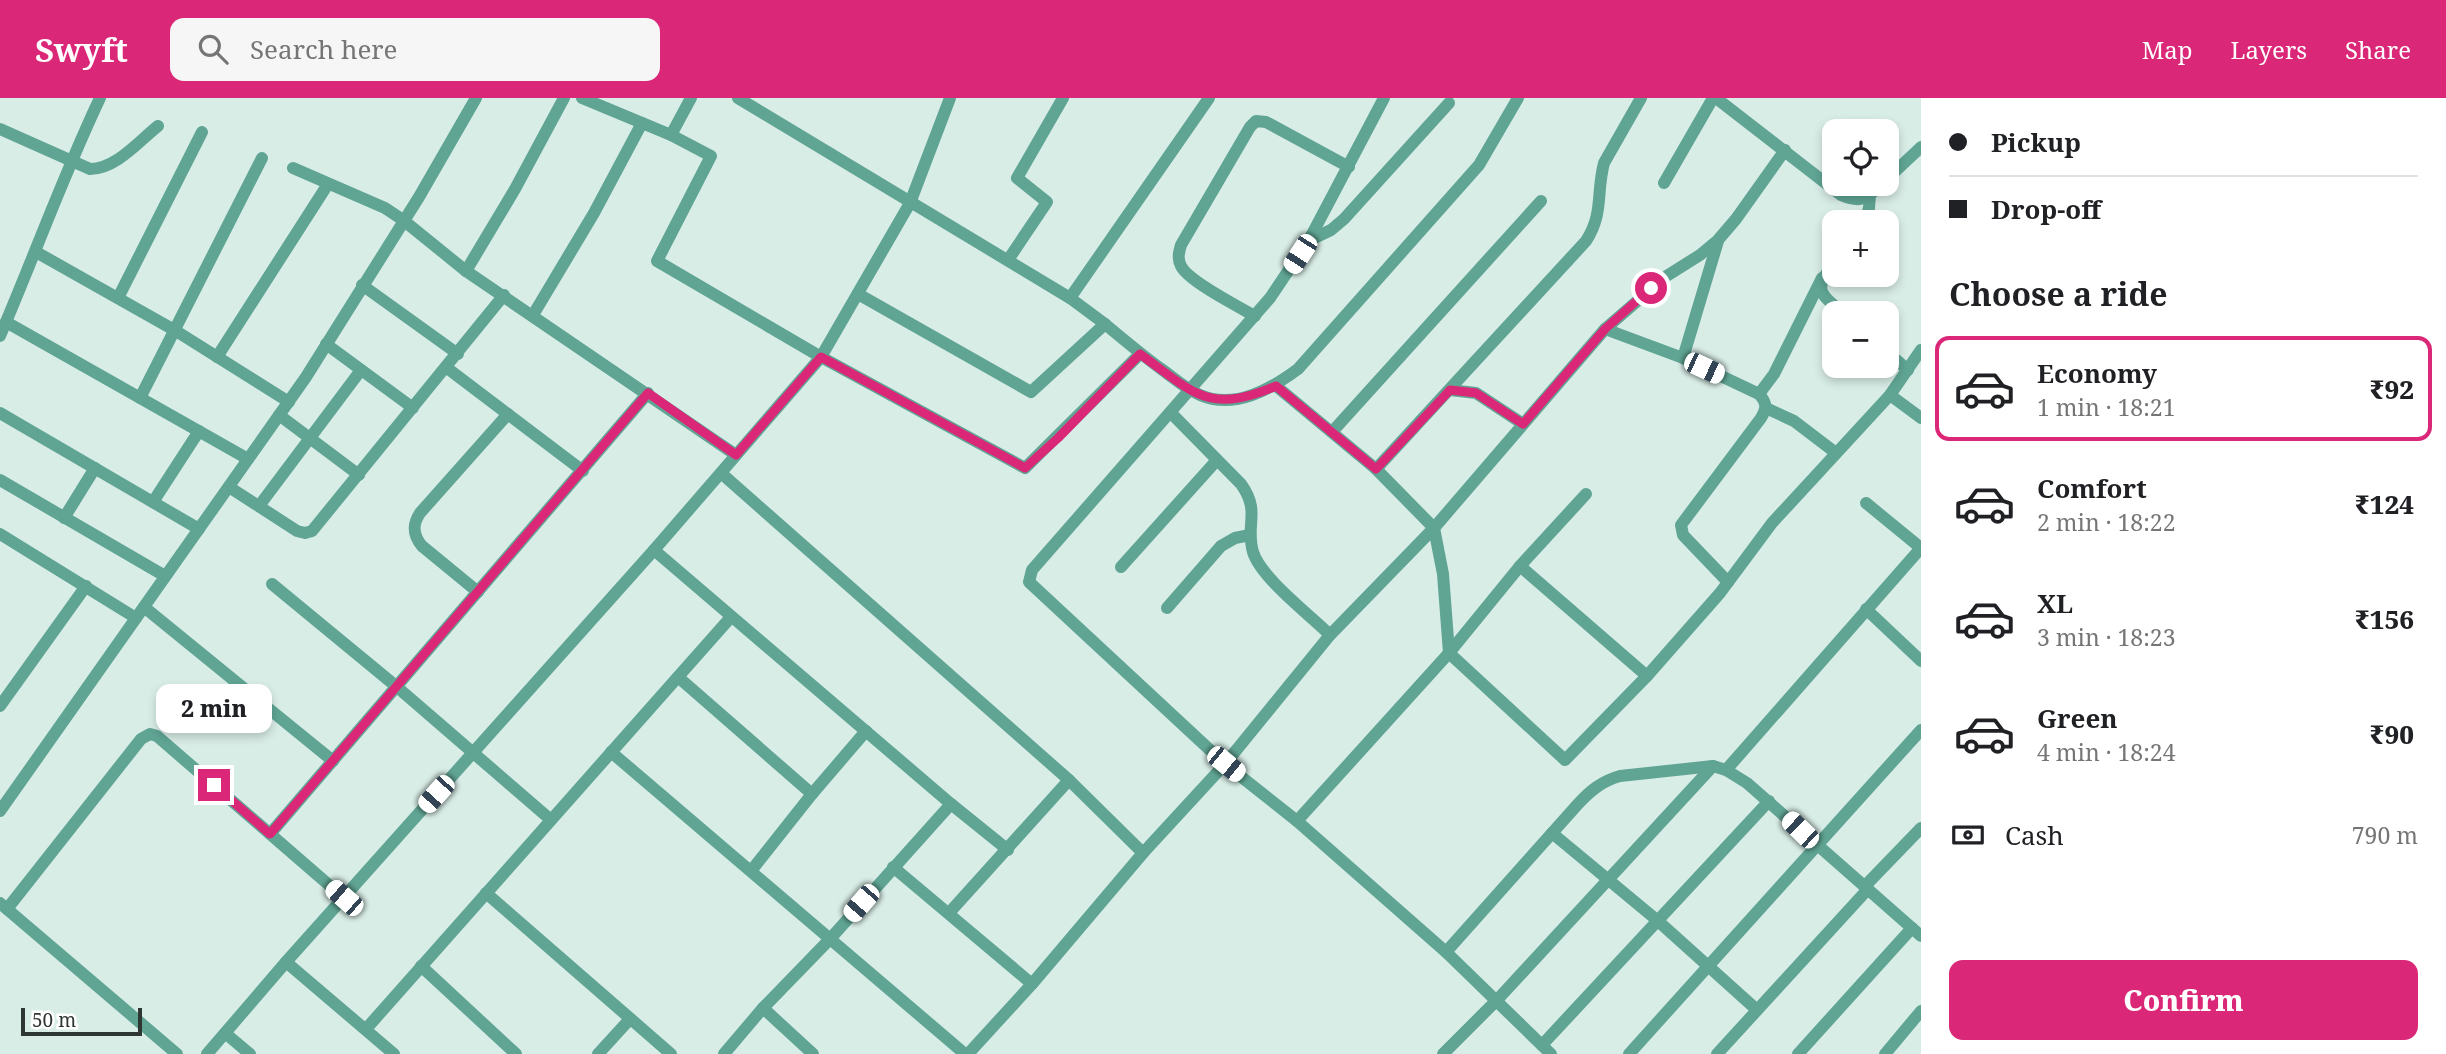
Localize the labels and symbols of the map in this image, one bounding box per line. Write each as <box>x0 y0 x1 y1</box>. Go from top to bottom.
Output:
car <box>1280 231 1321 277</box>
route start <box>1635 272 1667 304</box>
car <box>1681 350 1728 386</box>
callout: 2 min <box>156 684 272 732</box>
car <box>1204 743 1249 785</box>
route end <box>198 769 230 801</box>
car <box>415 771 458 817</box>
car <box>1778 808 1823 852</box>
car <box>322 876 367 920</box>
car <box>840 880 883 926</box>
scale bar <box>21 1005 142 1037</box>

